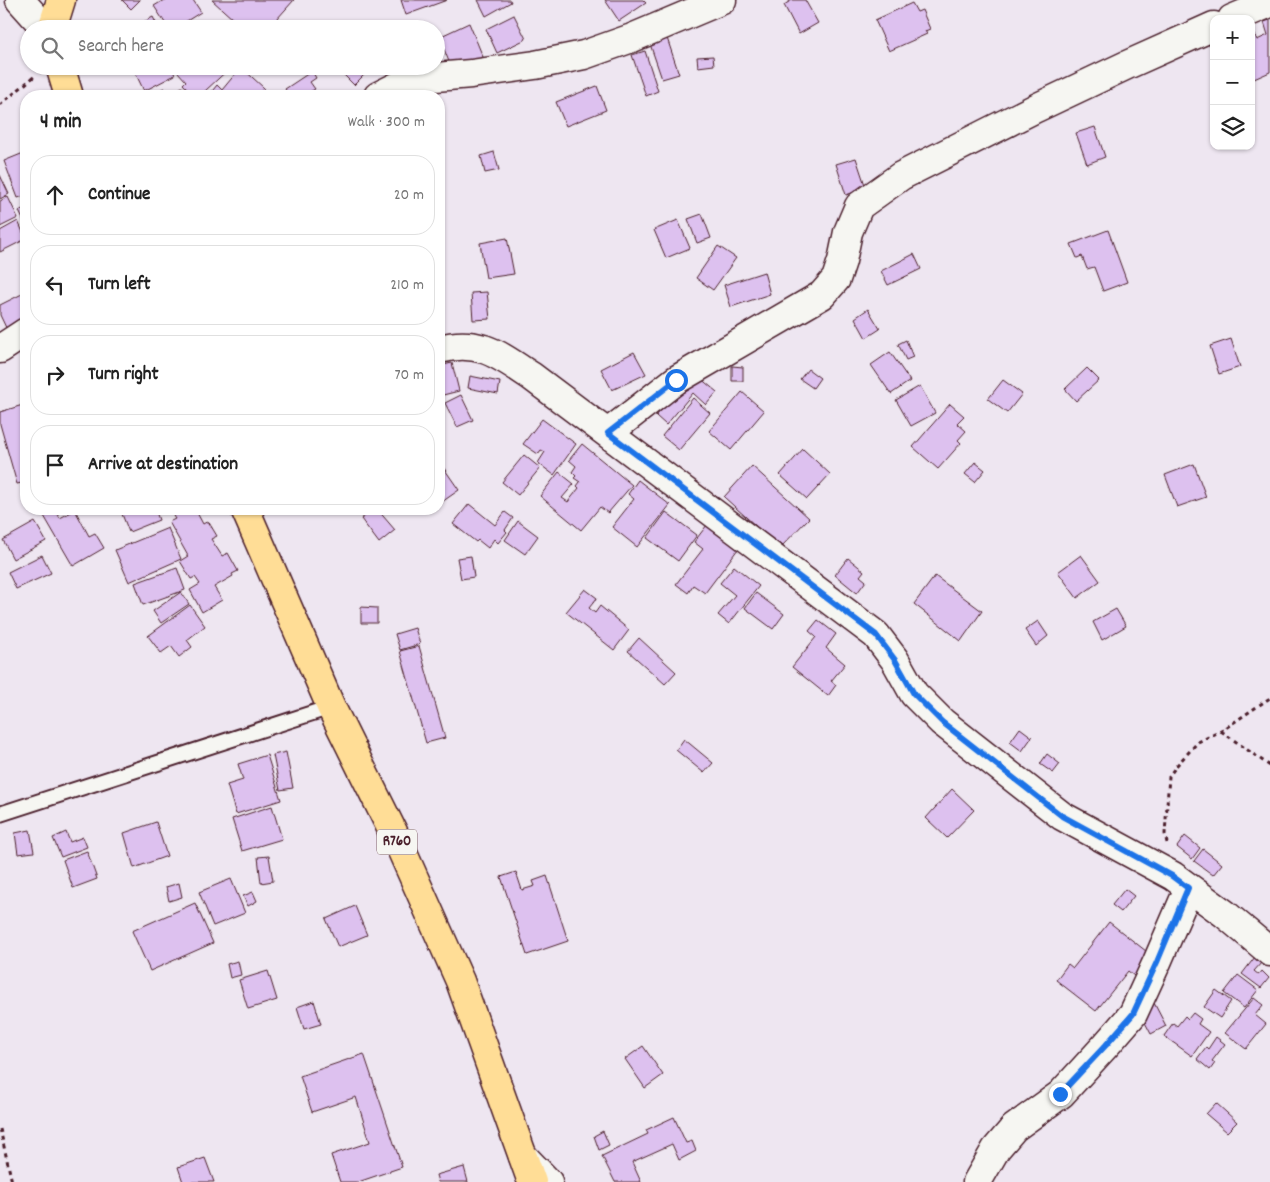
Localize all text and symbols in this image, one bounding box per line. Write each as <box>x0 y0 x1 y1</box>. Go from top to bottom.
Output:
map controls <box>1210 15 1255 150</box>
button: + <box>1210 15 1255 60</box>
search box <box>20 20 445 75</box>
icon: search <box>38 34 66 62</box>
text: Search here <box>78 34 164 61</box>
button: − <box>1210 60 1255 105</box>
button: layers <box>1210 105 1255 150</box>
text: 4 min <box>40 108 82 138</box>
text: Walk · 300 m <box>348 111 425 134</box>
icon: ahead <box>41 181 69 209</box>
text: Continue <box>88 182 150 209</box>
text: 20 m <box>394 184 424 207</box>
icon: left <box>41 271 69 299</box>
text: Turn left <box>88 272 151 299</box>
text: 210 m <box>390 274 424 297</box>
icon: right <box>41 361 69 389</box>
text: Turn right <box>88 362 159 389</box>
text: 70 m <box>394 364 424 387</box>
route start <box>665 369 688 392</box>
icon: arrive <box>41 451 69 479</box>
text: Arrive at destination <box>88 452 238 479</box>
road number: R760 <box>377 830 417 854</box>
route end <box>1049 1083 1072 1106</box>

